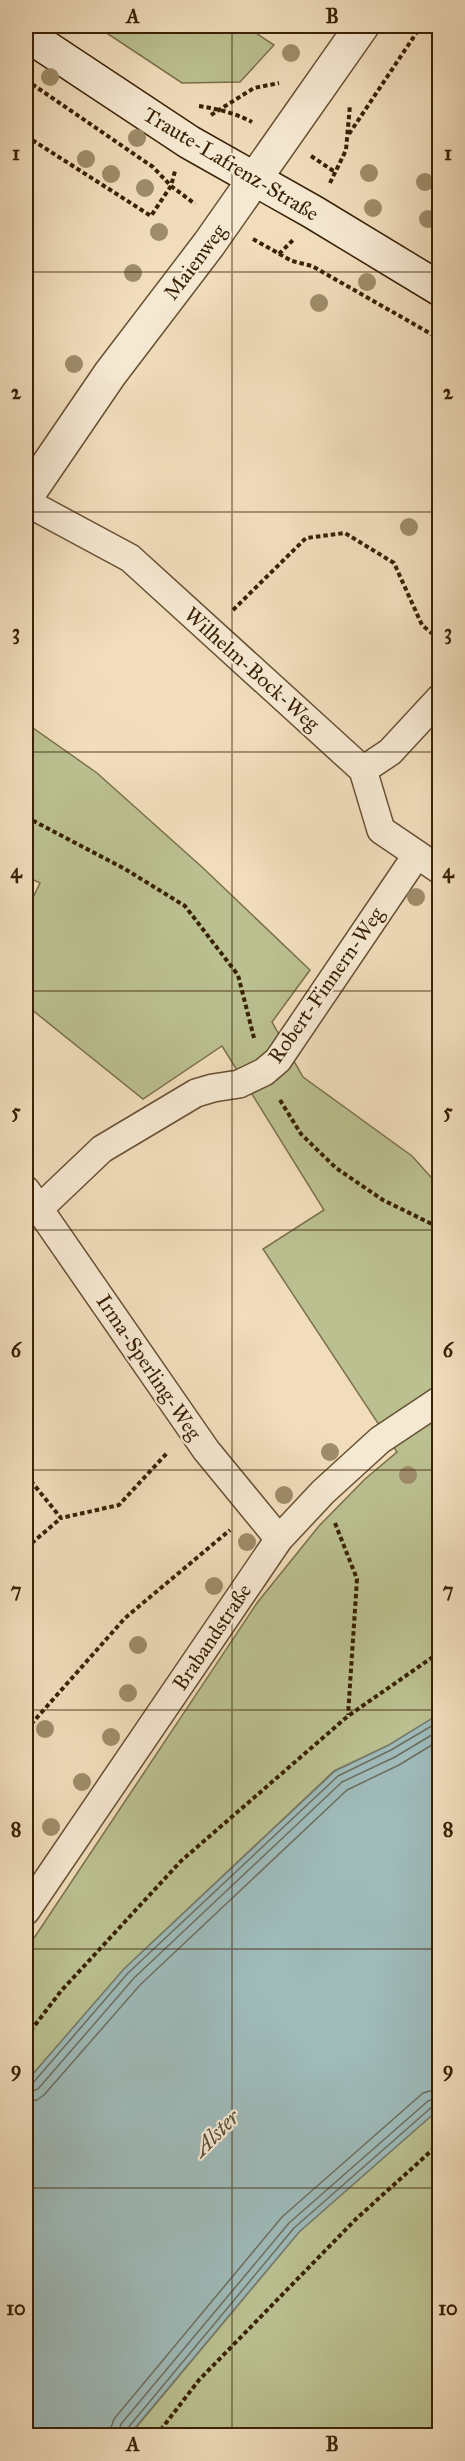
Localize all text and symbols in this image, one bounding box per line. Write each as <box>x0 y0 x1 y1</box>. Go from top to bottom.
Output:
text: A <box>124 4 140 28</box>
text: B <box>325 4 339 28</box>
street label: Traute-Lafrenz-Straße <box>139 101 324 227</box>
text: 1 <box>12 141 20 165</box>
text: 1 <box>444 141 452 165</box>
street label: Maienweg <box>158 219 232 305</box>
text: 2 <box>11 380 22 404</box>
text: 2 <box>443 380 454 404</box>
street label: Wilhelm-Bock-Weg <box>179 601 325 737</box>
text: 3 <box>12 620 20 645</box>
text: 3 <box>444 620 452 645</box>
text: 4 <box>10 859 22 884</box>
text: 4 <box>442 859 454 884</box>
street label: Robert-Finnern-Weg <box>262 902 390 1068</box>
text: 5 <box>11 1099 21 1123</box>
text: 5 <box>443 1099 453 1123</box>
street label: Irma-Sperling-Weg <box>91 1289 207 1445</box>
text: 6 <box>11 1338 23 1362</box>
text: 6 <box>443 1338 455 1362</box>
text: 7 <box>11 1578 22 1602</box>
text: 7 <box>443 1578 454 1602</box>
street label: Brabandstraße <box>167 1579 257 1695</box>
text: 8 <box>11 1817 21 1841</box>
text: 8 <box>443 1817 453 1841</box>
text: 9 <box>11 2057 21 2082</box>
text: 9 <box>443 2057 453 2082</box>
water label: Alster <box>186 2103 246 2163</box>
text: 10 <box>6 2296 26 2320</box>
text: 10 <box>438 2296 458 2320</box>
text: A <box>124 2432 140 2456</box>
text: B <box>325 2432 339 2456</box>

